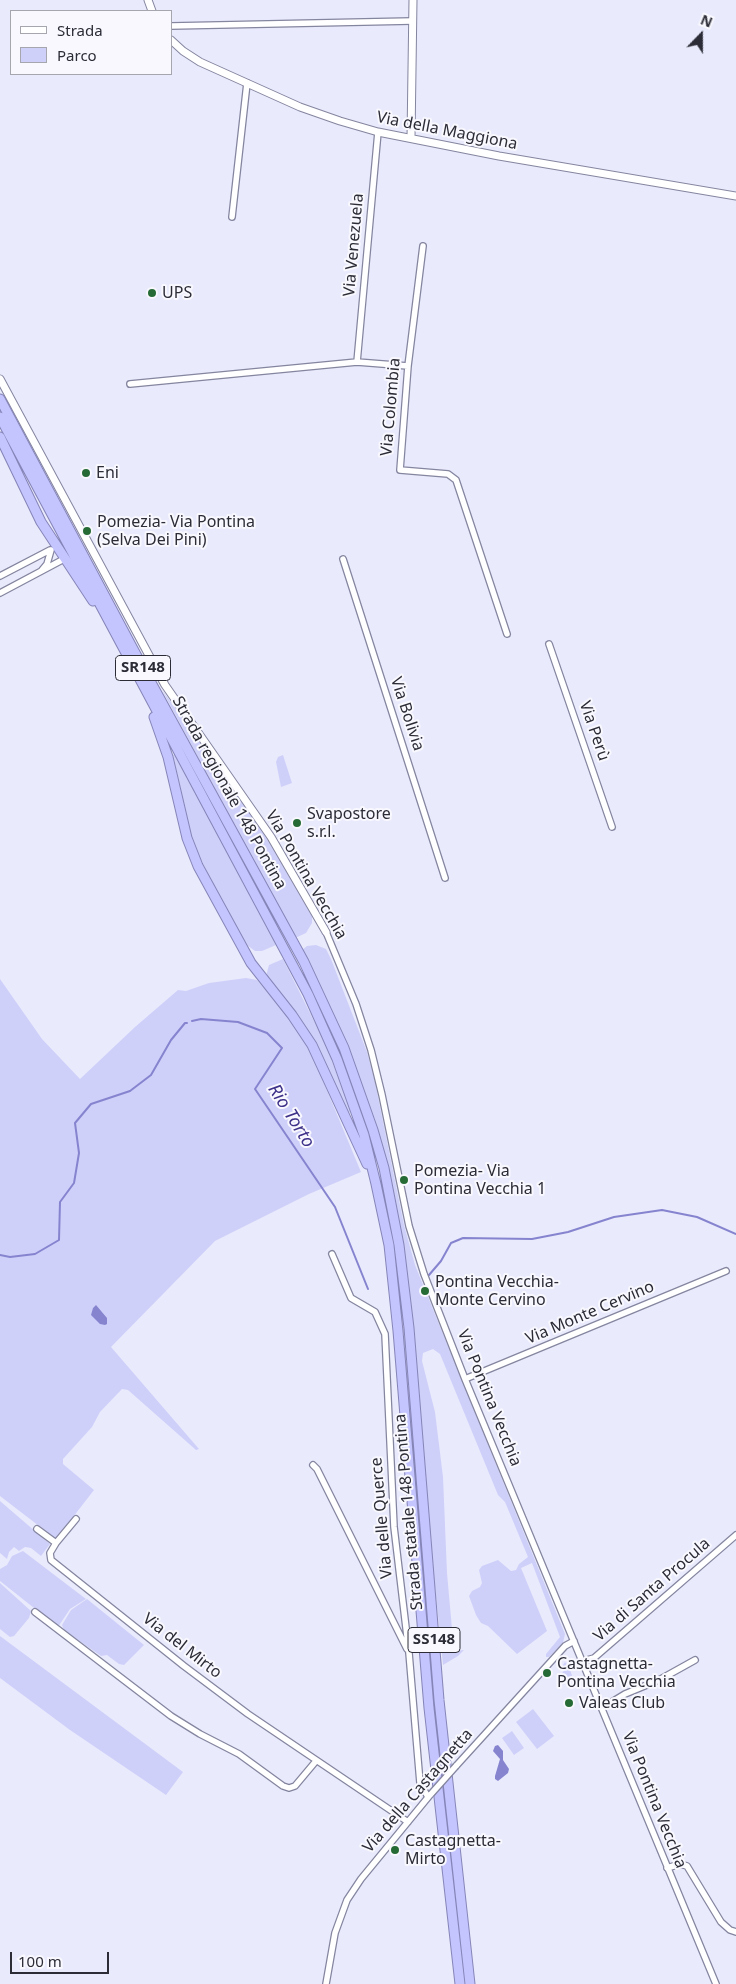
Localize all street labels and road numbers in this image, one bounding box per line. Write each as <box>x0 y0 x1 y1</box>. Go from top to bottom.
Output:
street label: Via della Maggiona <box>375 108 519 154</box>
street label: Via Venezuela <box>340 193 368 297</box>
street label: Via Colombia <box>377 357 405 457</box>
road number: SR148 <box>116 656 170 680</box>
street label: Via Bolivia <box>386 675 428 753</box>
street label: Strada regionale 148 Pontina <box>168 693 290 893</box>
street label: Via Perù <box>575 699 613 763</box>
street label: Via Pontina Vecchia <box>261 807 351 943</box>
street label: Via Monte Cervino <box>523 1277 657 1349</box>
street label: Via Pontina Vecchia <box>453 1327 525 1469</box>
street label: Strada statale 148 Pontina <box>391 1413 427 1611</box>
street label: Via delle Querce <box>367 1457 397 1579</box>
street label: Via di Santa Procula <box>590 1534 714 1646</box>
street label: Via del Mirto <box>139 1609 225 1683</box>
road number: SS148 <box>408 1628 460 1652</box>
street label: Via della Castagnetta <box>359 1725 477 1857</box>
street label: Via Pontina Vecchia <box>618 1729 690 1871</box>

